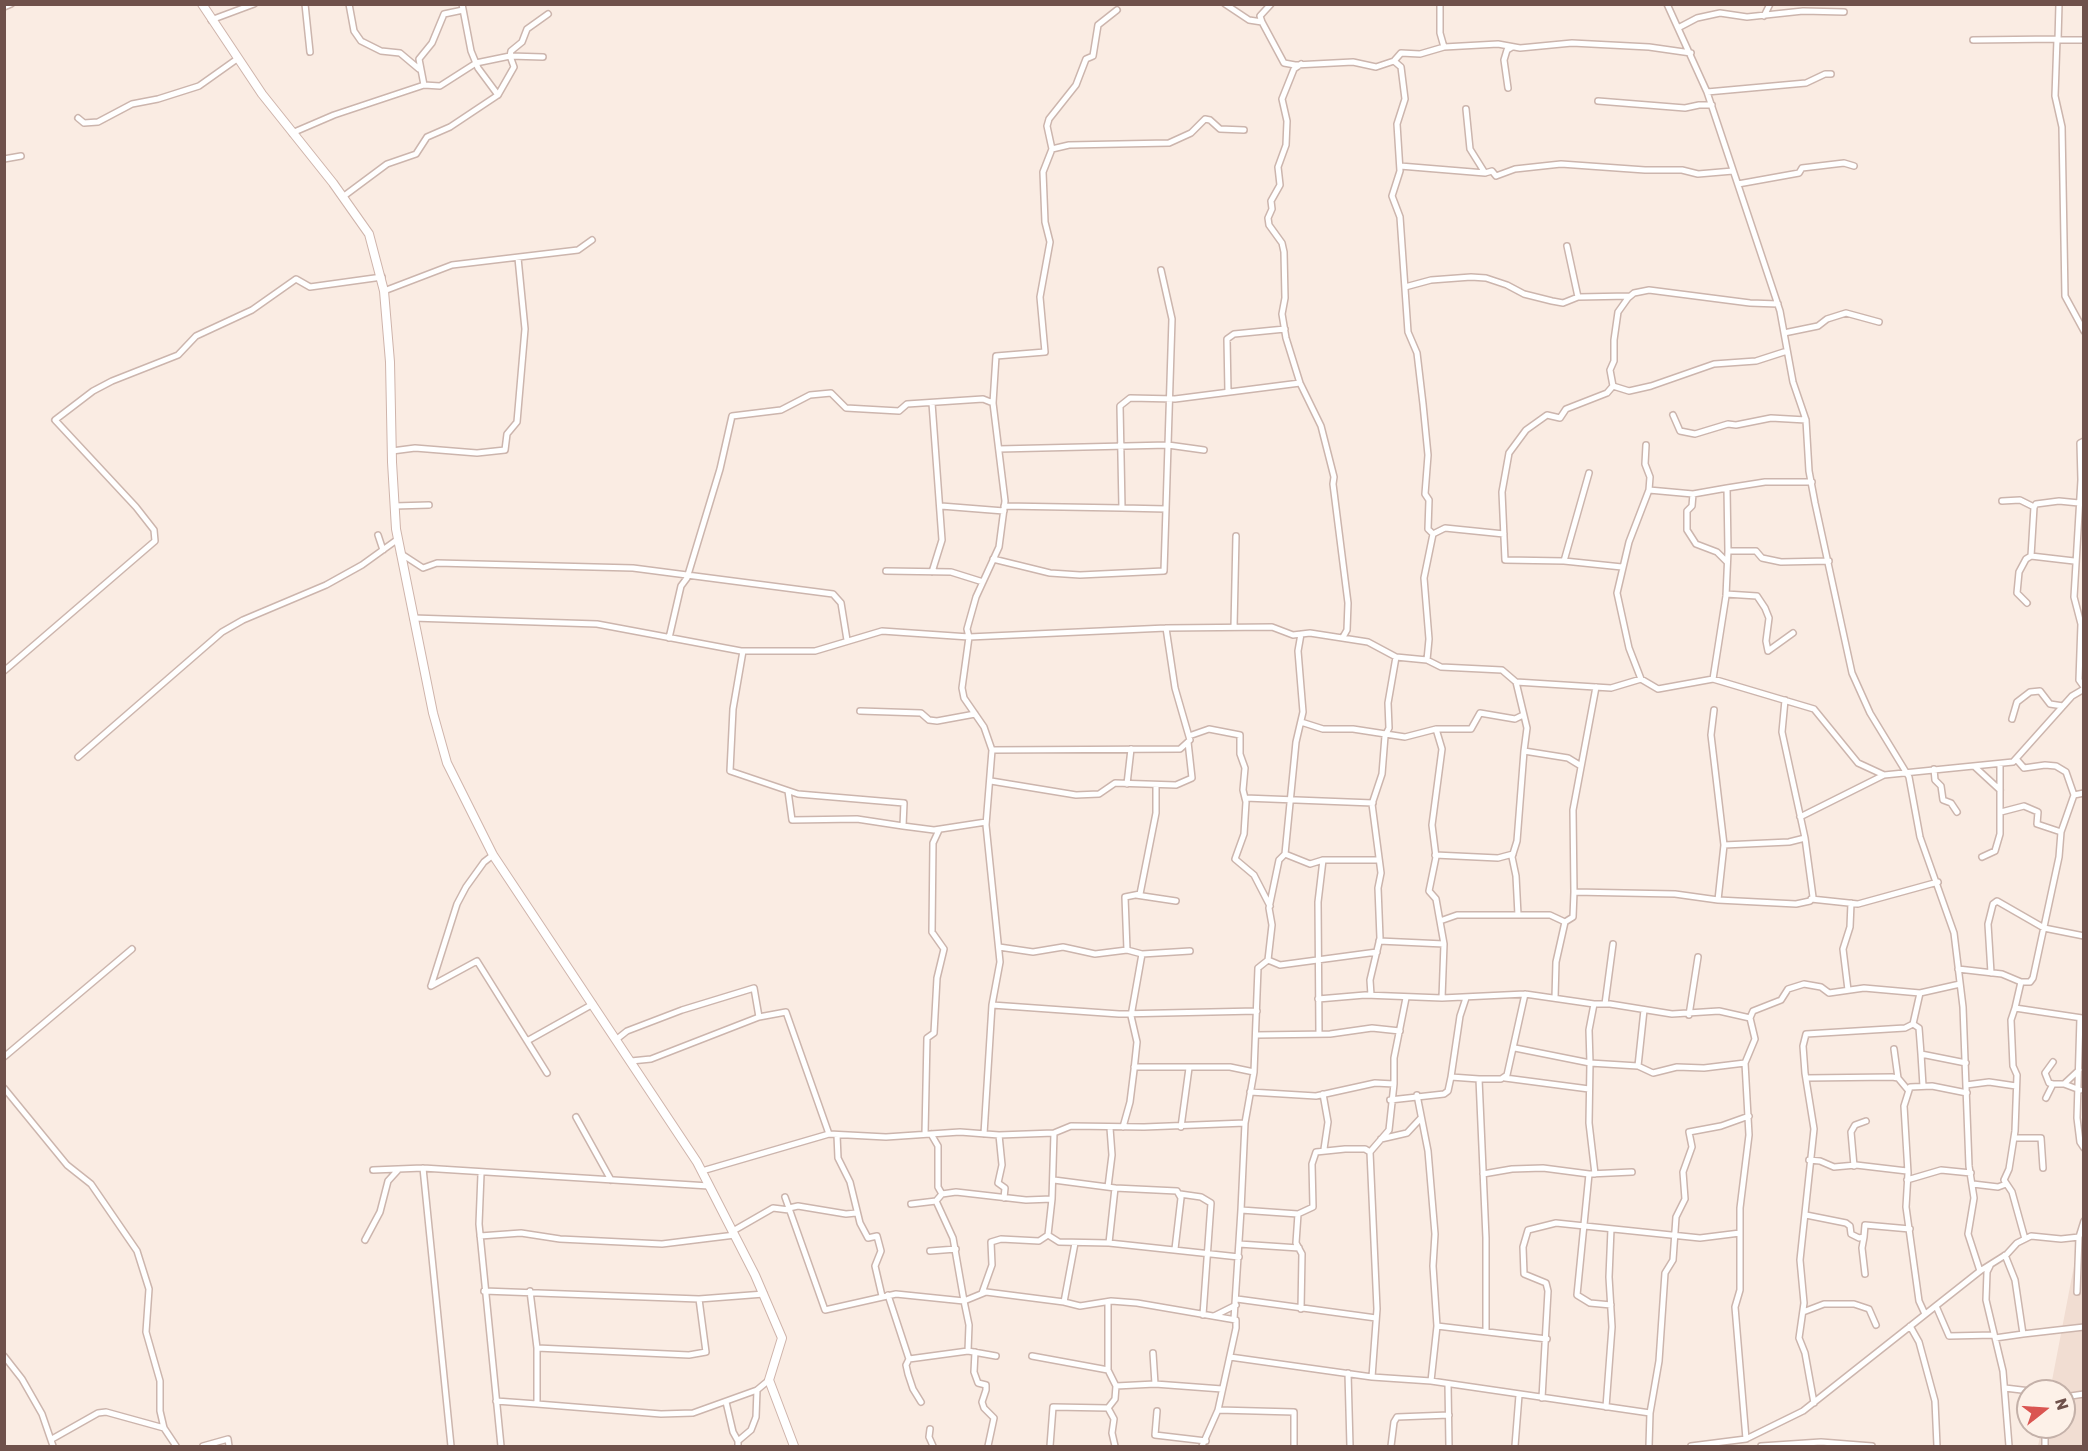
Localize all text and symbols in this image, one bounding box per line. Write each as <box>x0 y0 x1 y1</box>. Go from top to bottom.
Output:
north arrow <box>2016 1379 2076 1439</box>
text: N <box>2051 1396 2073 1412</box>

